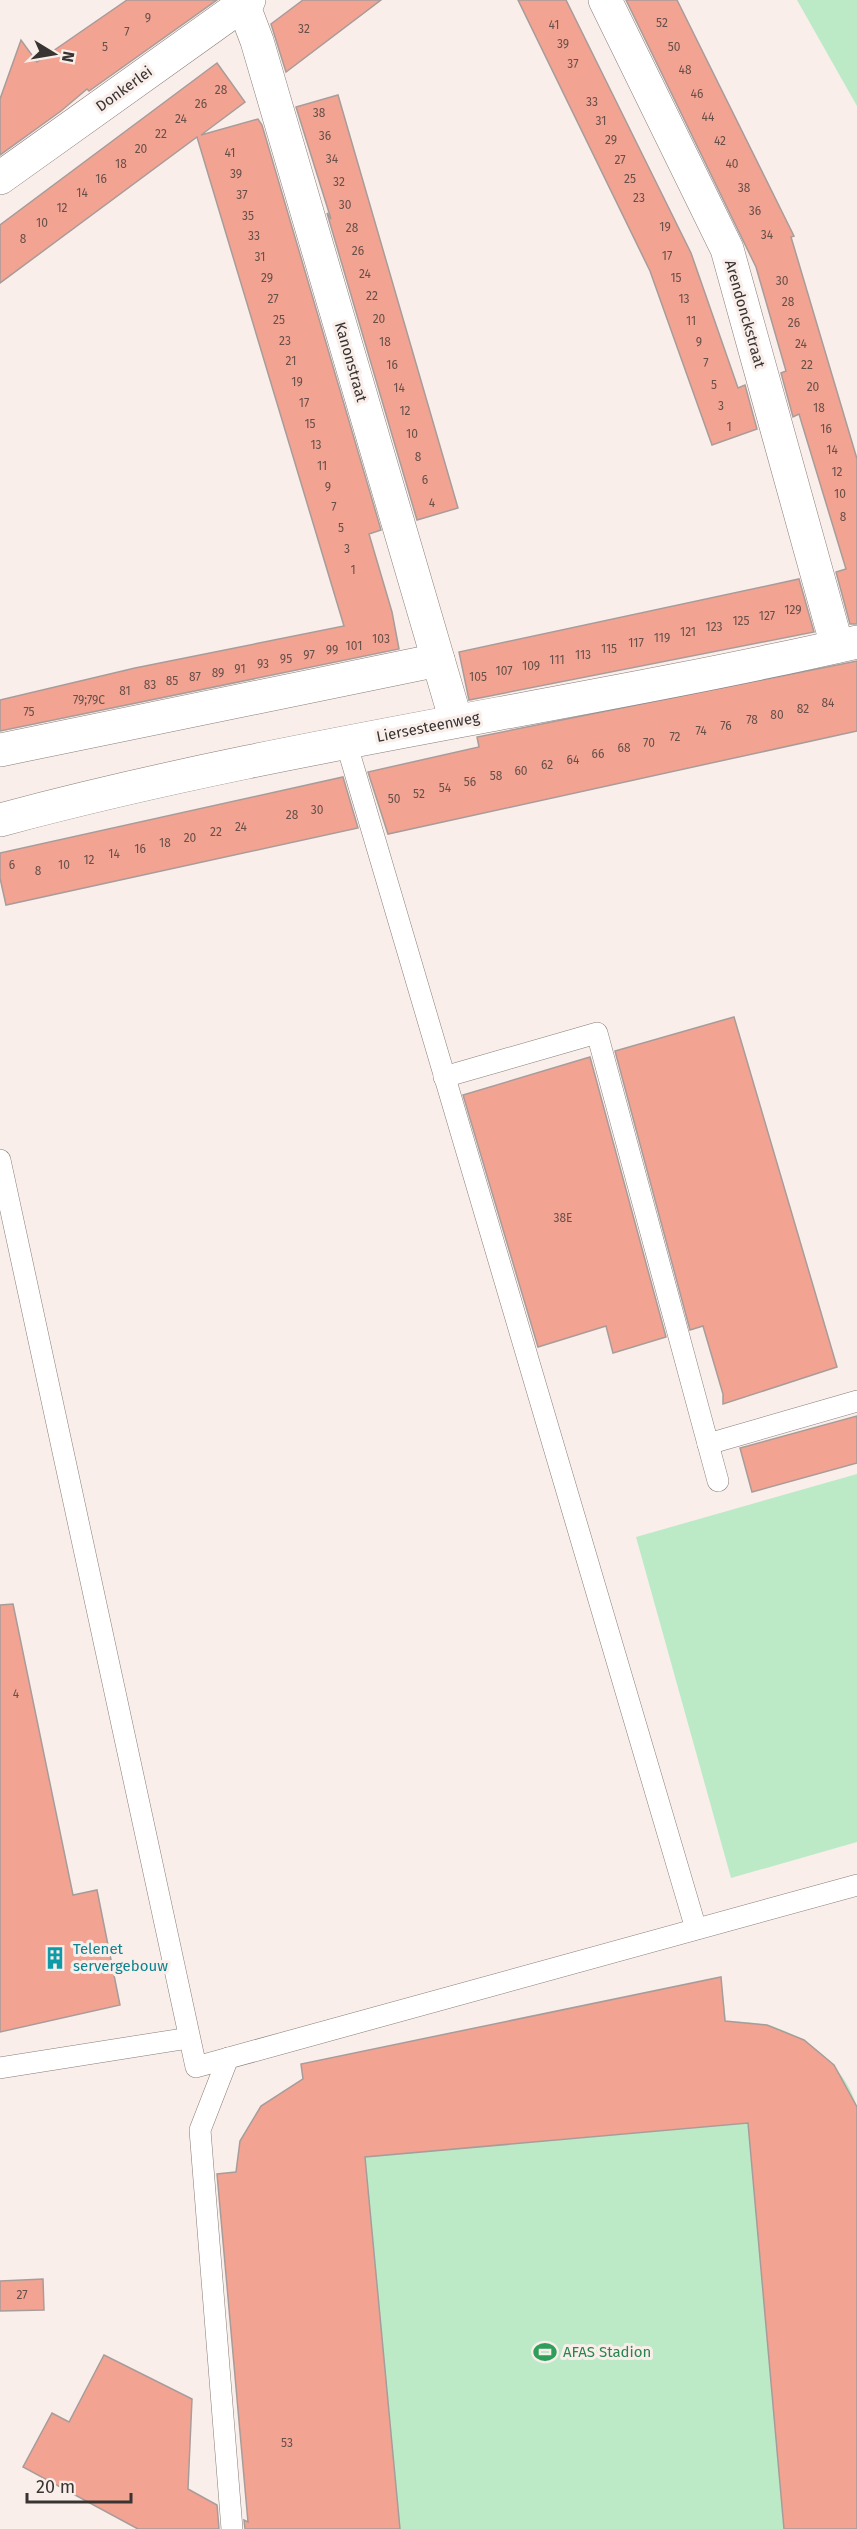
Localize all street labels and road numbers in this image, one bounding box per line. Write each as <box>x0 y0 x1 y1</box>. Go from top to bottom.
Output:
street label: Donkerlei <box>92 62 156 116</box>
street label: Arendonckstraat <box>721 258 769 371</box>
street label: Kanonstraat <box>331 320 371 405</box>
street label: Liersesteenweg <box>375 708 481 746</box>

